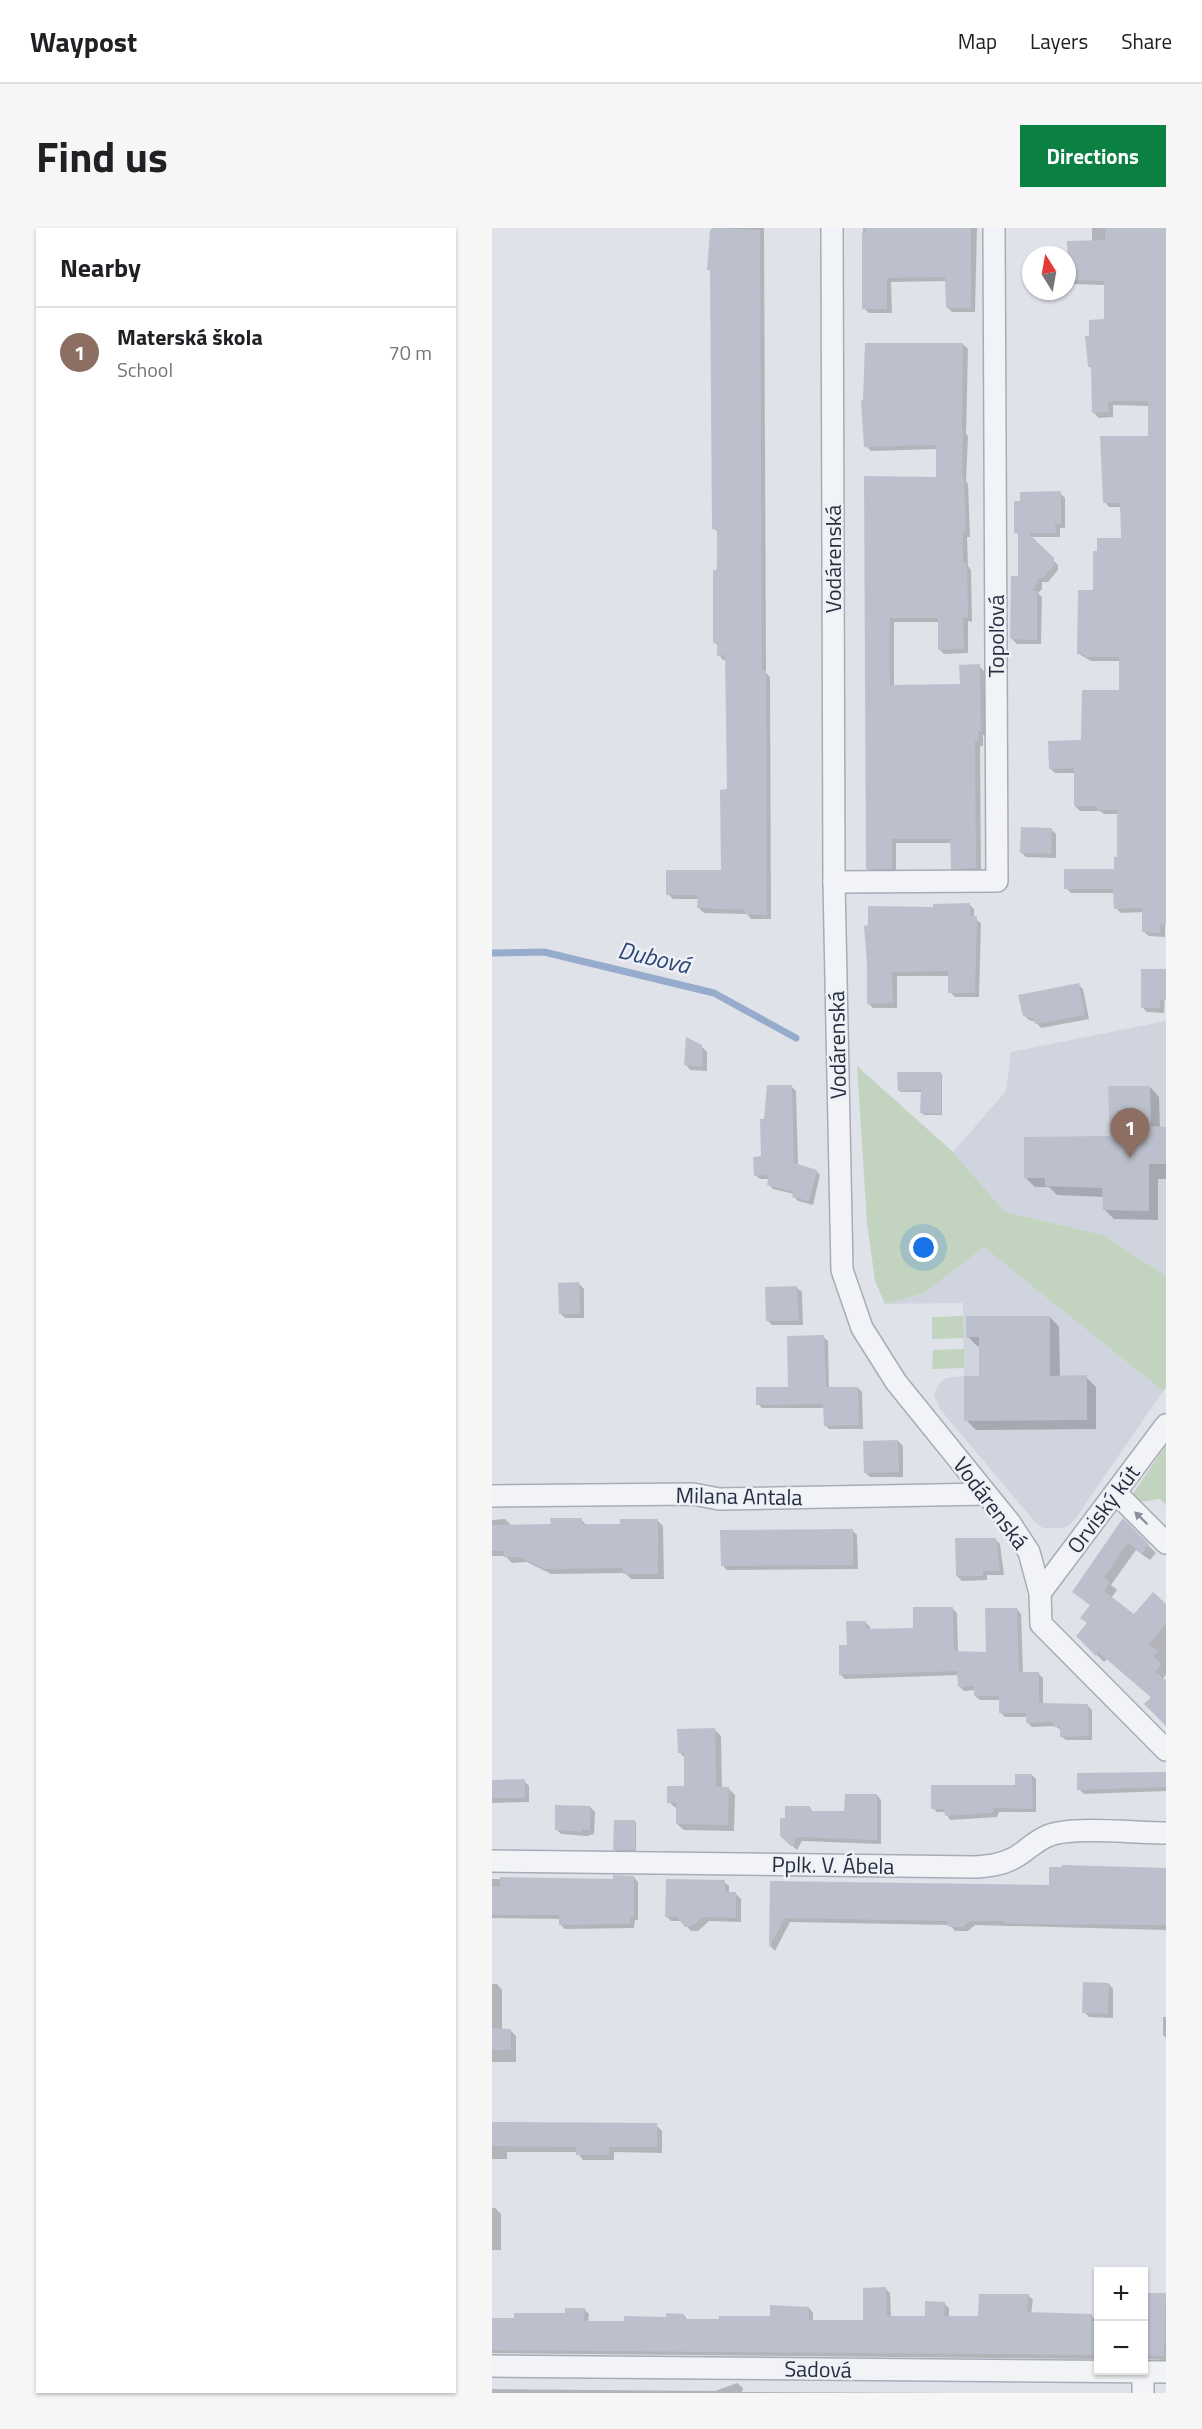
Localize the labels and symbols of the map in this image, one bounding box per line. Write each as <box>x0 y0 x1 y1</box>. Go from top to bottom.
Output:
north arrow <box>1022 246 1076 300</box>
street label: Vodárenská <box>816 505 850 613</box>
street label: Topoľová <box>979 594 1013 678</box>
water label: Dubová <box>615 931 696 983</box>
street label: Vodárenská <box>819 991 855 1099</box>
pin: 1 <box>1110 1108 1150 1158</box>
your location <box>909 1233 938 1262</box>
street label: Vodárenská <box>945 1449 1037 1557</box>
street label: Orviský kút <box>1058 1457 1148 1561</box>
street label: Milana Antala <box>675 1478 803 1514</box>
one-way arrow <box>1133 1511 1148 1525</box>
street label: Pplk. V. Ábela <box>771 1847 895 1883</box>
street label: Sadová <box>784 2351 852 2387</box>

